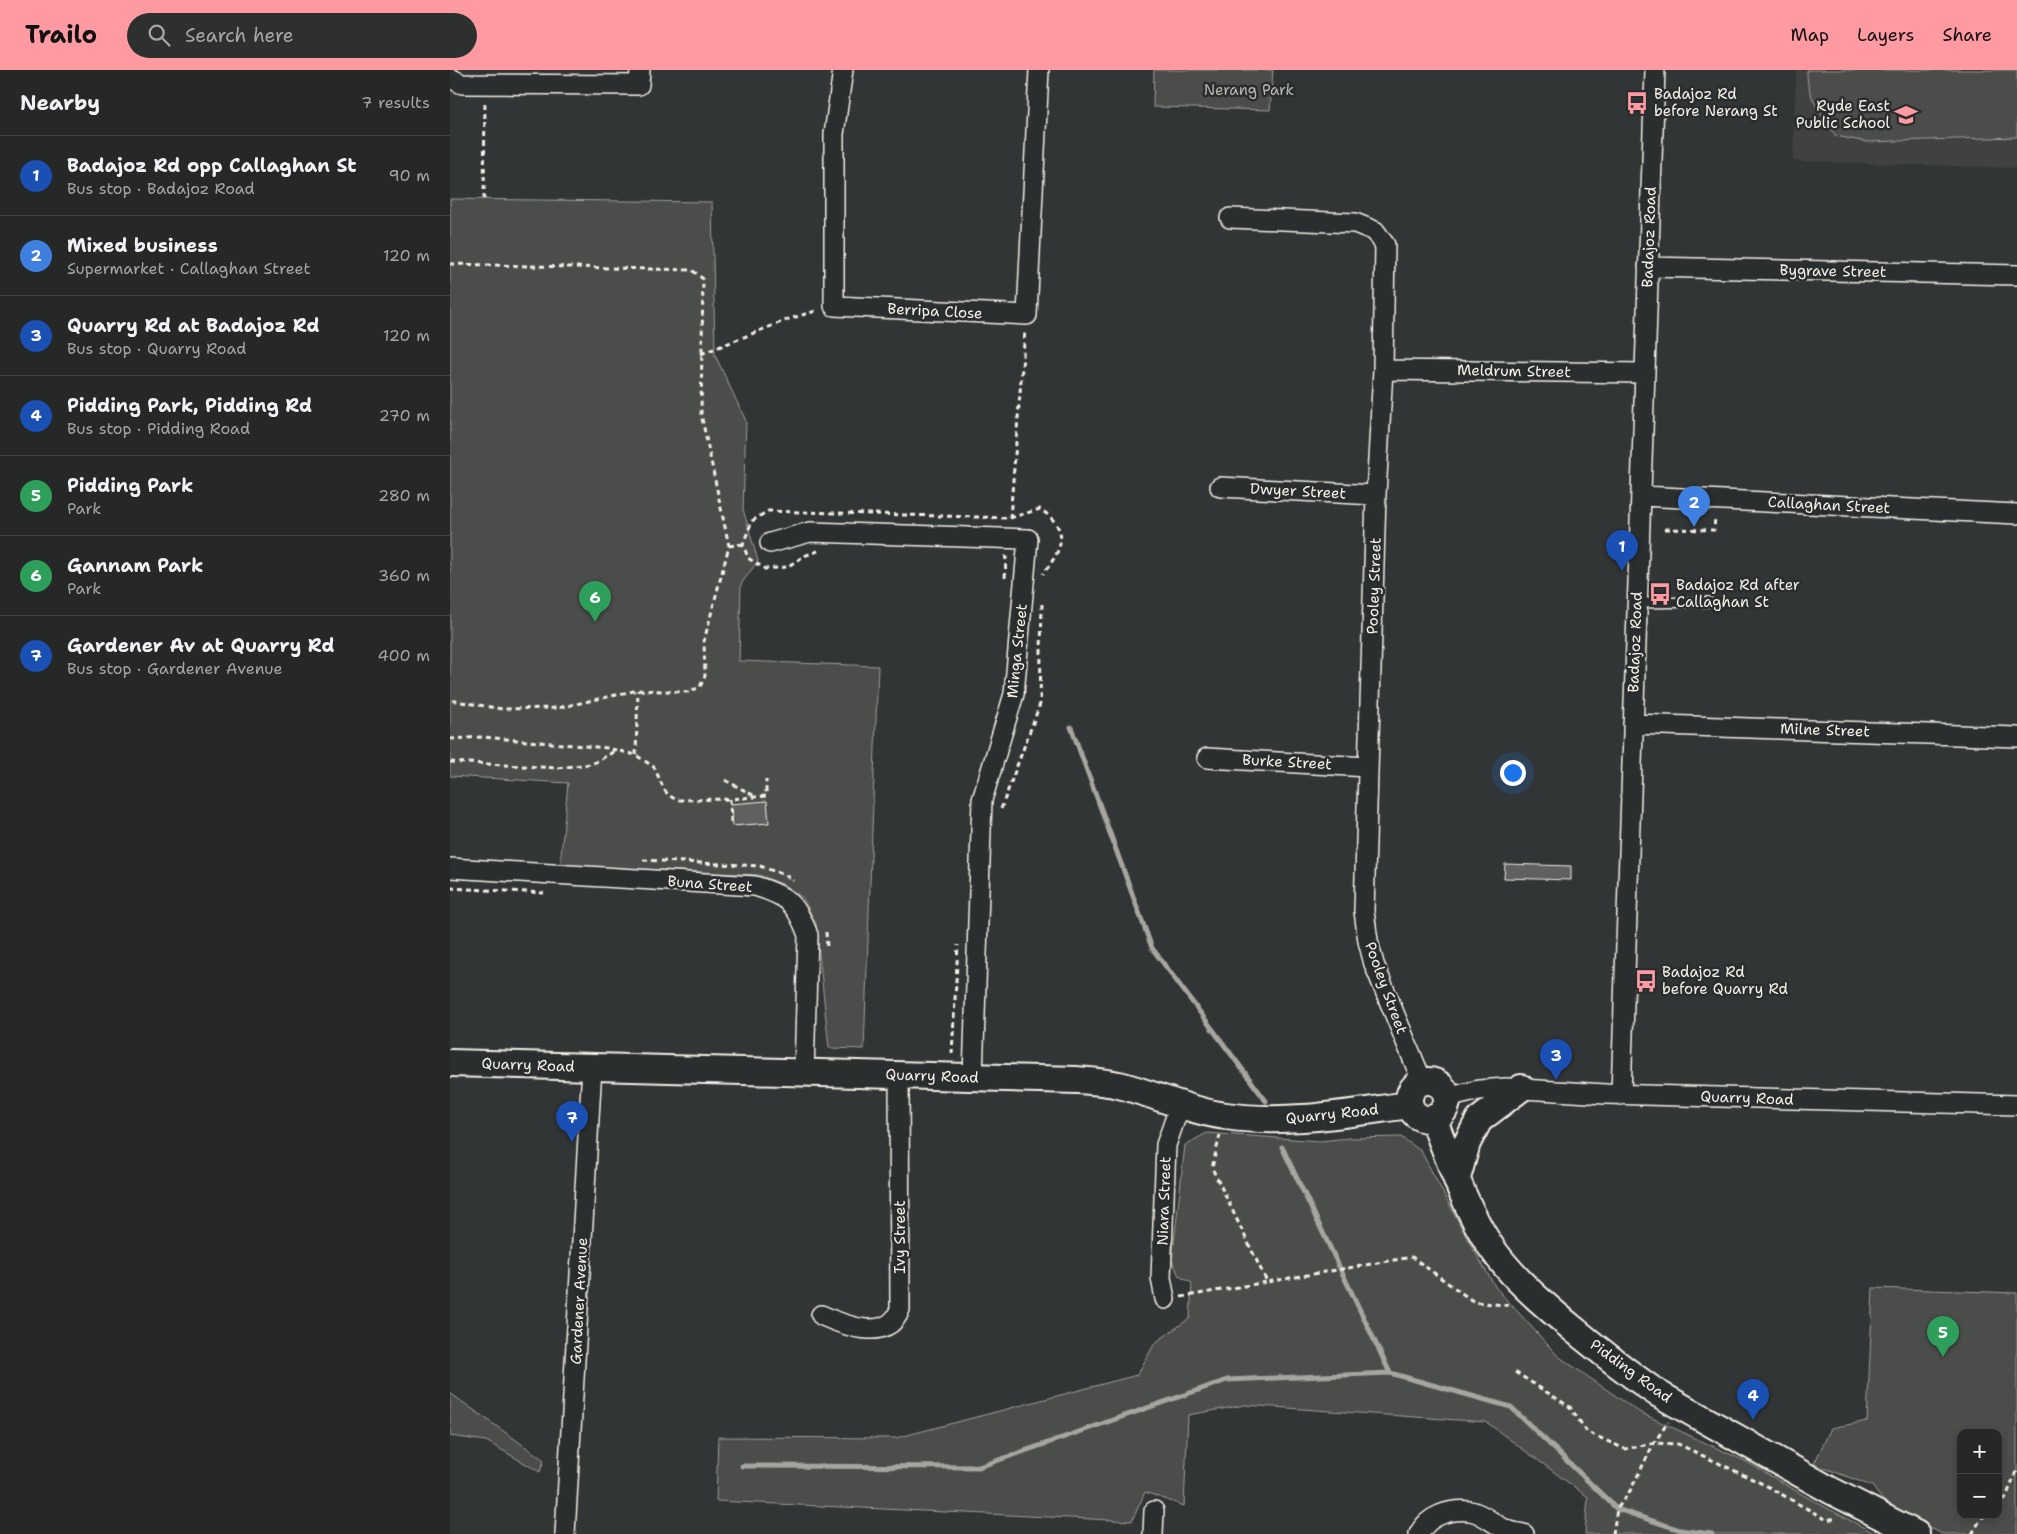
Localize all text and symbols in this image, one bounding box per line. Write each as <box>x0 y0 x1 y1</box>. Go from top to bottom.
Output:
search box <box>127 13 477 58</box>
text: Trailo <box>25 19 97 51</box>
icon: search <box>145 21 173 49</box>
text: Search here <box>185 23 294 48</box>
text: Map <box>1791 23 1829 47</box>
text: Layers <box>1857 23 1914 47</box>
text: Share <box>1942 23 1992 47</box>
park label: Nerang Park <box>1204 80 1294 100</box>
place label: Badajoz Rd before Nerang St <box>1654 84 1778 121</box>
text: Nearby <box>20 89 100 117</box>
bus stop icon: Badajoz Rd before Nerang St <box>1624 90 1650 116</box>
text: 7 results <box>361 92 430 113</box>
place label: Ryde East Public School <box>1796 96 1890 133</box>
school or university icon: Ryde East Public School <box>1893 102 1919 128</box>
text: Badajoz Rd opp Callaghan St <box>67 153 357 178</box>
text: 1 <box>32 165 40 186</box>
text: 90 m <box>389 165 430 186</box>
text: Bus stop · Badajoz Road <box>67 178 255 199</box>
street label: Badajoz Road <box>1637 186 1661 288</box>
text: Mixed business <box>67 233 218 258</box>
text: 2 <box>30 245 42 266</box>
text: 120 m <box>383 245 430 266</box>
text: Supermarket · Callaghan Street <box>67 258 310 279</box>
street label: Bygrave Street <box>1779 260 1887 282</box>
street label: Berripa Close <box>887 299 983 323</box>
text: Quarry Rd at Badajoz Rd <box>67 313 320 338</box>
text: 3 <box>30 325 42 346</box>
text: 120 m <box>383 325 430 346</box>
text: Bus stop · Quarry Road <box>67 338 246 359</box>
street label: Meldrum Street <box>1457 360 1571 382</box>
text: Pidding Park, Pidding Rd <box>67 393 312 418</box>
text: 4 <box>30 405 42 426</box>
text: 270 m <box>379 405 430 426</box>
text: Bus stop · Pidding Road <box>67 418 250 439</box>
text: Pidding Park <box>67 473 193 498</box>
street label: Dwyer Street <box>1250 478 1346 504</box>
text: 5 <box>31 485 41 506</box>
text: 280 m <box>378 485 430 506</box>
pin: 2 <box>1678 486 1710 527</box>
street label: Callaghan Street <box>1767 492 1891 518</box>
text: Park <box>67 498 101 519</box>
pin: 1 <box>1606 530 1638 571</box>
street label: Pooley Street <box>1362 537 1386 635</box>
text: Gannam Park <box>67 553 203 578</box>
text: 6 <box>30 565 42 586</box>
text: 360 m <box>378 565 430 586</box>
place label: Badajoz Rd after Callaghan St <box>1676 575 1800 612</box>
text: Park <box>67 578 101 599</box>
pin: 6 <box>579 581 611 622</box>
bus stop icon: Badajoz Rd after Callaghan St <box>1647 581 1673 607</box>
street label: Badajoz Road <box>1623 591 1647 693</box>
street label: Minga Street <box>1002 603 1032 699</box>
text: Gardener Av at Quarry Rd <box>67 633 335 658</box>
text: 7 <box>30 645 42 666</box>
text: 400 m <box>377 645 430 666</box>
text: Bus stop · Gardener Avenue <box>67 658 283 679</box>
street label: Milne Street <box>1780 718 1870 742</box>
street label: Burke Street <box>1242 750 1332 774</box>
your location <box>1500 760 1526 786</box>
street label: Buna Street <box>667 871 753 897</box>
street label: Pooley Street <box>1360 939 1412 1037</box>
place label: Badajoz Rd before Quarry Rd <box>1662 962 1788 999</box>
bus stop icon: Badajoz Rd before Quarry Rd <box>1633 968 1659 994</box>
pin: 3 <box>1540 1039 1572 1080</box>
street label: Quarry Road <box>481 1053 575 1077</box>
street label: Quarry Road <box>885 1064 979 1088</box>
street label: Quarry Road <box>1700 1086 1794 1110</box>
street label: Quarry Road <box>1285 1099 1380 1129</box>
pin: 7 <box>556 1101 588 1142</box>
street label: Niara Street <box>1152 1156 1176 1246</box>
street label: Ivy Street <box>890 1200 910 1274</box>
street label: Gardener Avenue <box>566 1237 592 1365</box>
pin: 5 <box>1927 1316 1959 1357</box>
street label: Pidding Road <box>1586 1335 1676 1408</box>
pin: 4 <box>1737 1379 1769 1420</box>
map controls <box>1957 1429 2002 1519</box>
button: + <box>1957 1429 2002 1474</box>
button: − <box>1957 1474 2002 1519</box>

